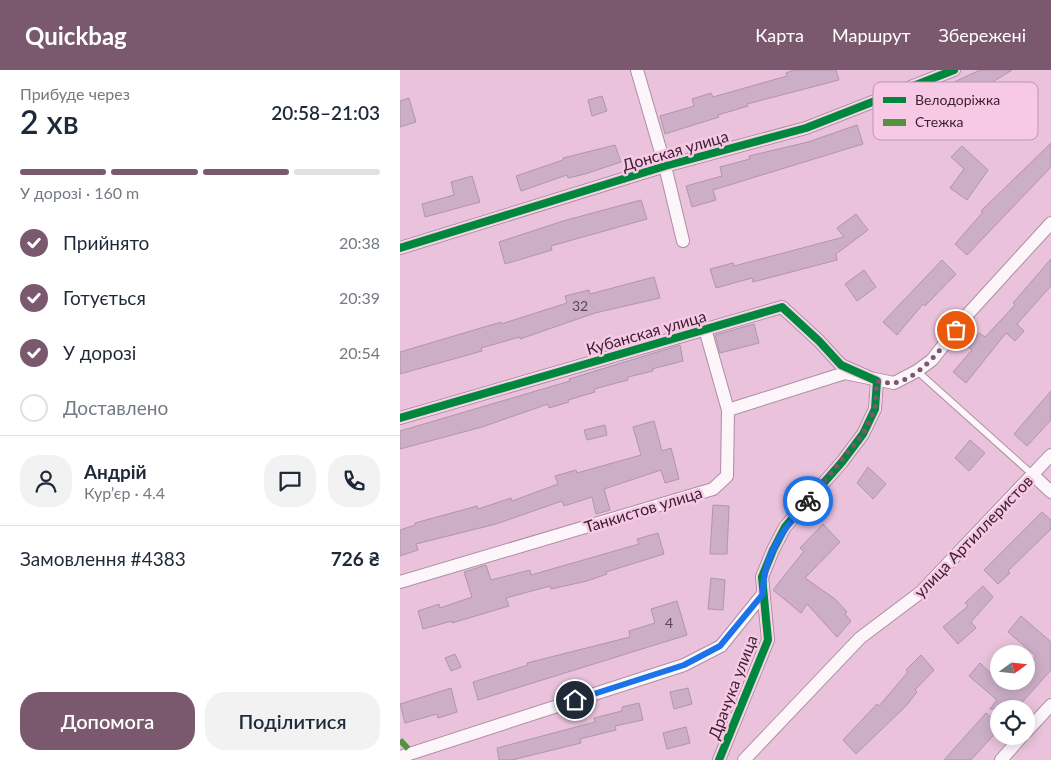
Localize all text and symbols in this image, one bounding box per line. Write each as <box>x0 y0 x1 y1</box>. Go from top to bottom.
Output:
text: Quickbag <box>25 21 127 50</box>
text: Карта <box>755 24 804 46</box>
text: Маршрут <box>832 24 911 46</box>
text: Збережені <box>939 24 1026 46</box>
legend <box>873 82 1038 140</box>
text: Прибуде через <box>20 84 130 103</box>
text: Велодоріжка <box>915 91 1000 108</box>
text: 20:58–21:03 <box>271 101 380 124</box>
text: 2 хв <box>20 102 79 141</box>
text: Стежка <box>915 113 963 130</box>
street label: Донская улица <box>620 126 730 174</box>
text: У дорозі · 160 m <box>20 183 139 202</box>
icon: check <box>20 229 48 257</box>
text: Прийнято <box>63 231 149 254</box>
text: 20:38 <box>339 233 380 252</box>
icon: check <box>20 284 48 312</box>
text: Готується <box>63 286 146 309</box>
text: 20:39 <box>339 288 380 307</box>
house number: 32 <box>572 297 588 314</box>
street label: Кубанская улица <box>584 306 708 358</box>
pin <box>935 309 977 351</box>
icon: bag <box>942 316 970 344</box>
icon: check <box>20 339 48 367</box>
text: У дорозі <box>63 341 136 364</box>
text: 20:54 <box>339 343 380 362</box>
text: Доставлено <box>63 396 168 419</box>
button: person <box>20 455 72 507</box>
button: chat <box>264 455 316 507</box>
button: phone <box>328 455 380 507</box>
text: Андрій <box>84 460 147 483</box>
street label: улица Артиллеристов <box>910 471 1036 601</box>
courier <box>783 476 833 526</box>
street label: Танкистов улица <box>582 482 704 536</box>
text: Кур’єр · 4.4 <box>84 483 165 502</box>
icon: bike <box>794 487 822 515</box>
text: Замовлення #4383 <box>20 547 186 570</box>
text: 726 ₴ <box>331 547 380 570</box>
house number: 4 <box>665 614 673 631</box>
street label: Драчука улица <box>703 632 761 742</box>
north arrow <box>990 645 1035 690</box>
map controls <box>990 645 1035 745</box>
pin <box>554 679 596 721</box>
icon: home <box>561 686 589 714</box>
button: Допомога <box>20 692 195 750</box>
button: Поділитися <box>205 692 380 750</box>
button: locate <box>990 700 1035 745</box>

